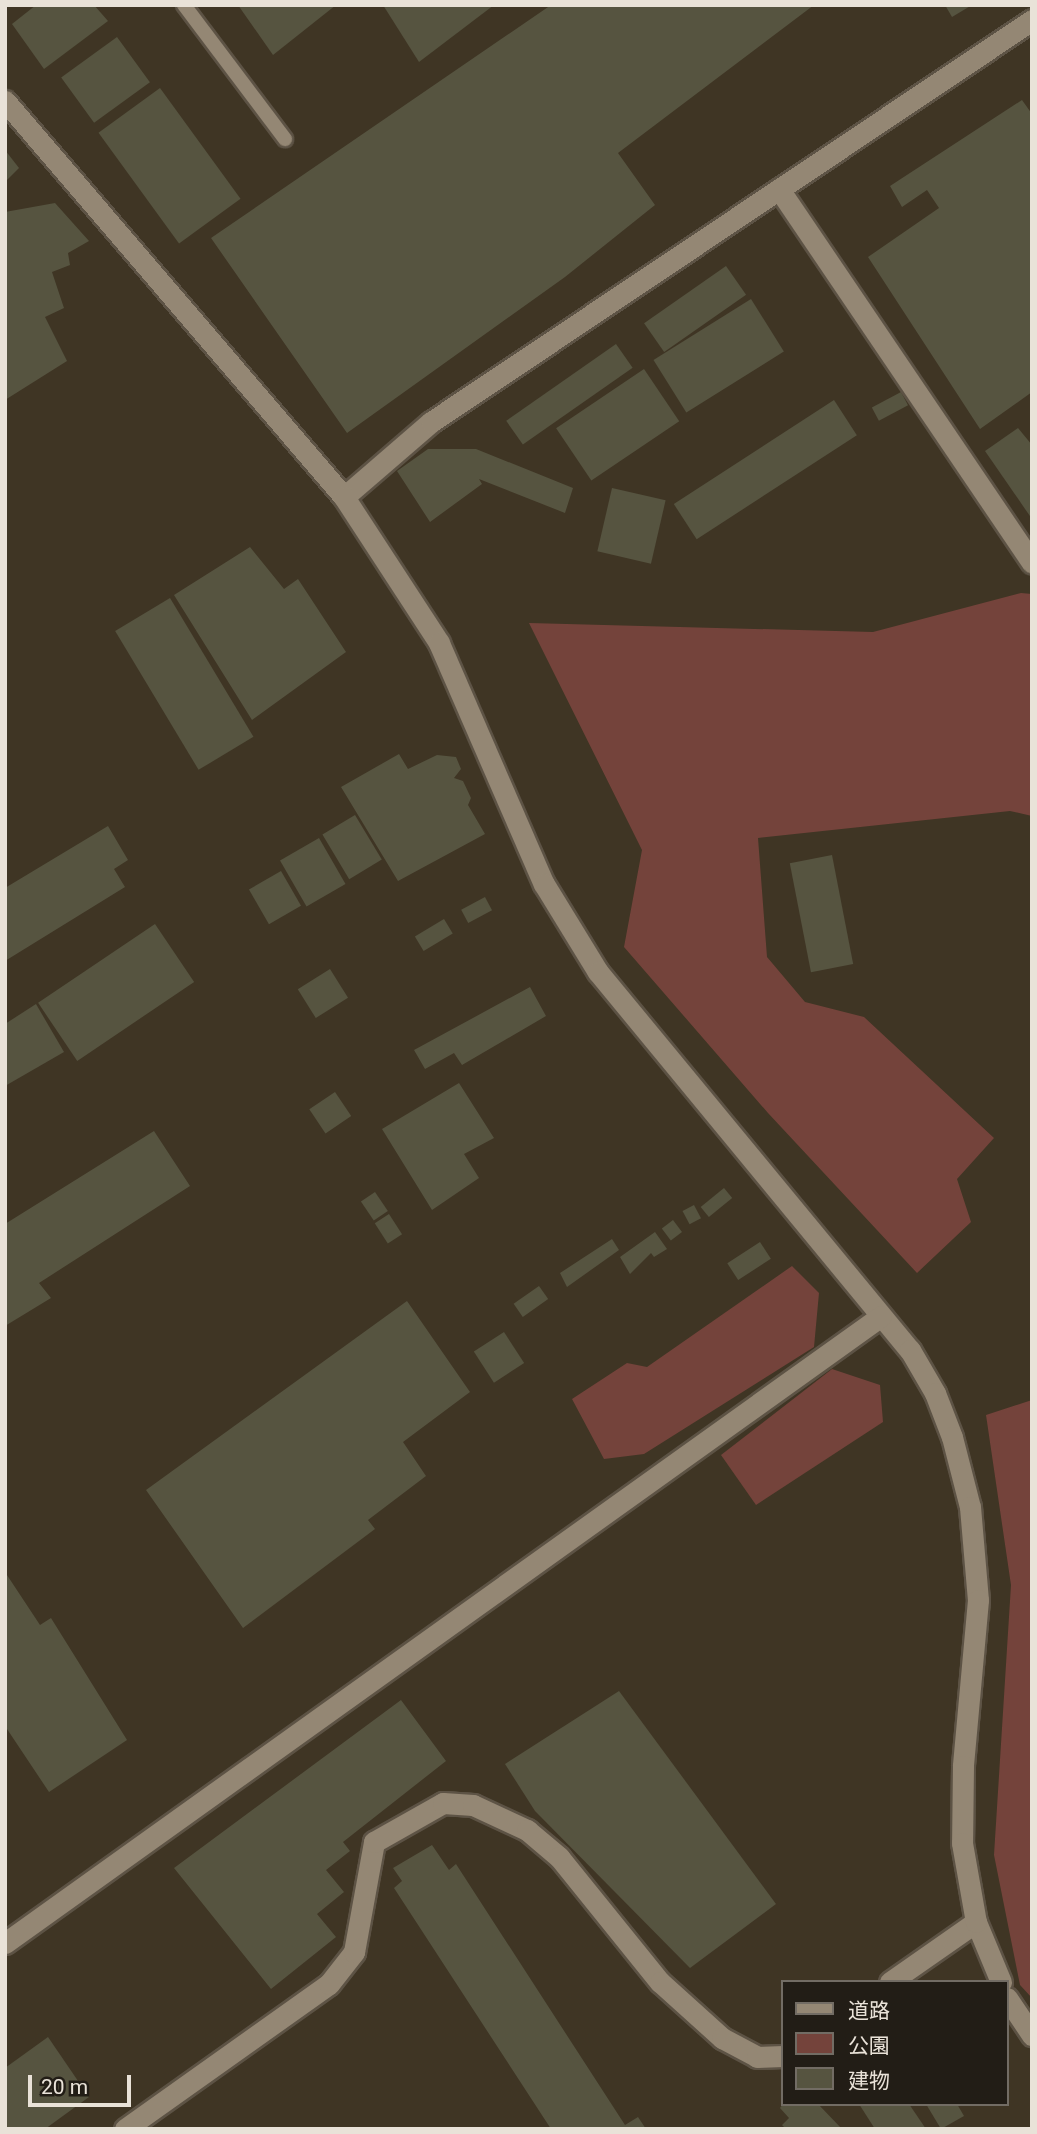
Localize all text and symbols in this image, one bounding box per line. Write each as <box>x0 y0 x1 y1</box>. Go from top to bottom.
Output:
legend <box>782 1980 1009 2106</box>
text: 道路 <box>848 1999 890 2023</box>
text: 公園 <box>848 2034 890 2058</box>
scale bar <box>32 2060 135 2104</box>
text: 建物 <box>848 2069 890 2093</box>
text: 20 m <box>41 2075 88 2099</box>

